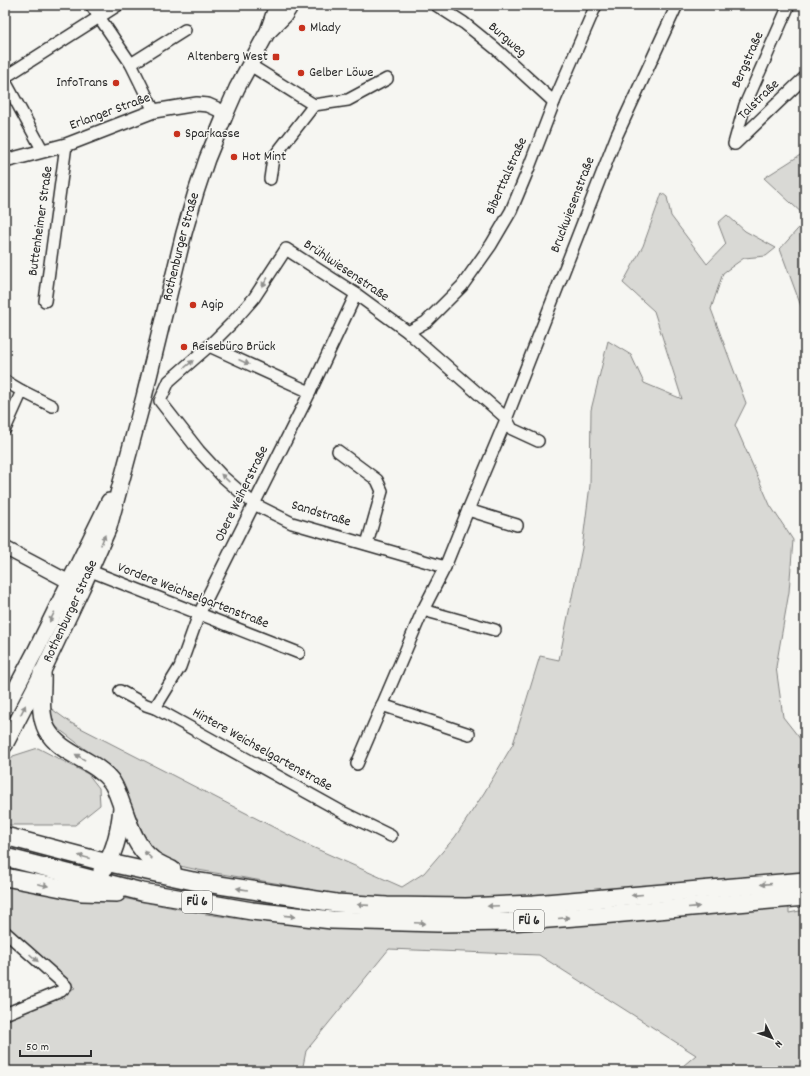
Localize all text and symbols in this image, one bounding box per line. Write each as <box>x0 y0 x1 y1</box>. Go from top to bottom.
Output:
place label: Mlady <box>310 18 341 38</box>
street label: Burgweg <box>483 18 531 62</box>
marker: Mlady <box>297 23 307 33</box>
street label: Bergstraße <box>727 29 769 91</box>
place label: Altenberg West <box>187 47 268 67</box>
marker: Altenberg West <box>271 52 281 62</box>
place label: Gelber Löwe <box>309 63 373 83</box>
marker: Gelber Löwe <box>296 68 306 78</box>
place label: InfoTrans <box>56 73 108 93</box>
street label: Talstraße <box>734 75 784 125</box>
marker: InfoTrans <box>111 78 121 88</box>
street label: Erlanger Straße <box>67 88 153 136</box>
place label: Sparkasse <box>185 124 240 144</box>
marker: Sparkasse <box>172 129 182 139</box>
street label: Biberttalstraße <box>481 134 533 218</box>
place label: Hot Mint <box>242 147 286 167</box>
marker: Hot Mint <box>229 152 239 162</box>
street label: Bruckwiesenstraße <box>546 154 600 256</box>
street label: Buttenheimer Straße <box>23 165 59 277</box>
street label: Rothenburger Straße <box>158 190 205 303</box>
street label: Brühlwiesenstraße <box>299 235 393 307</box>
one-way arrow <box>261 276 268 287</box>
place label: Agip <box>201 295 224 315</box>
marker: Agip <box>188 300 198 310</box>
place label: Reisebüro Brück <box>192 337 276 357</box>
marker: Reisebüro Brück <box>179 342 189 352</box>
one-way arrow <box>183 359 194 368</box>
one-way arrow <box>239 360 251 366</box>
street label: Obere Weiherstraße <box>210 442 274 546</box>
one-way arrow <box>220 473 230 483</box>
street label: Sandstraße <box>289 495 353 533</box>
one-way arrow <box>101 533 107 545</box>
street label: Rothenburger Straße <box>38 557 103 666</box>
street label: Vordere Weichselgartenstraße <box>114 558 272 634</box>
one-way arrow <box>49 611 56 623</box>
street label: Hintere Weichselgartenstraße <box>188 703 336 797</box>
one-way arrow <box>20 704 26 716</box>
one-way arrow <box>74 753 86 760</box>
one-way arrow <box>143 850 152 860</box>
one-way arrow <box>78 854 90 860</box>
one-way arrow <box>760 881 772 888</box>
one-way arrow <box>37 882 49 888</box>
one-way arrow <box>236 885 248 891</box>
road number: FÜ 6 <box>182 891 212 913</box>
one-way arrow <box>631 892 643 898</box>
one-way arrow <box>357 901 369 908</box>
one-way arrow <box>487 902 499 909</box>
one-way arrow <box>688 903 700 910</box>
road number: FÜ 6 <box>514 910 544 932</box>
one-way arrow <box>284 912 297 919</box>
one-way arrow <box>558 915 570 922</box>
one-way arrow <box>414 920 427 926</box>
one-way arrow <box>29 954 39 963</box>
north arrow <box>752 1018 792 1058</box>
scale bar <box>20 1032 91 1058</box>
text: N <box>770 1036 786 1051</box>
text: 50 m <box>26 1039 49 1056</box>

